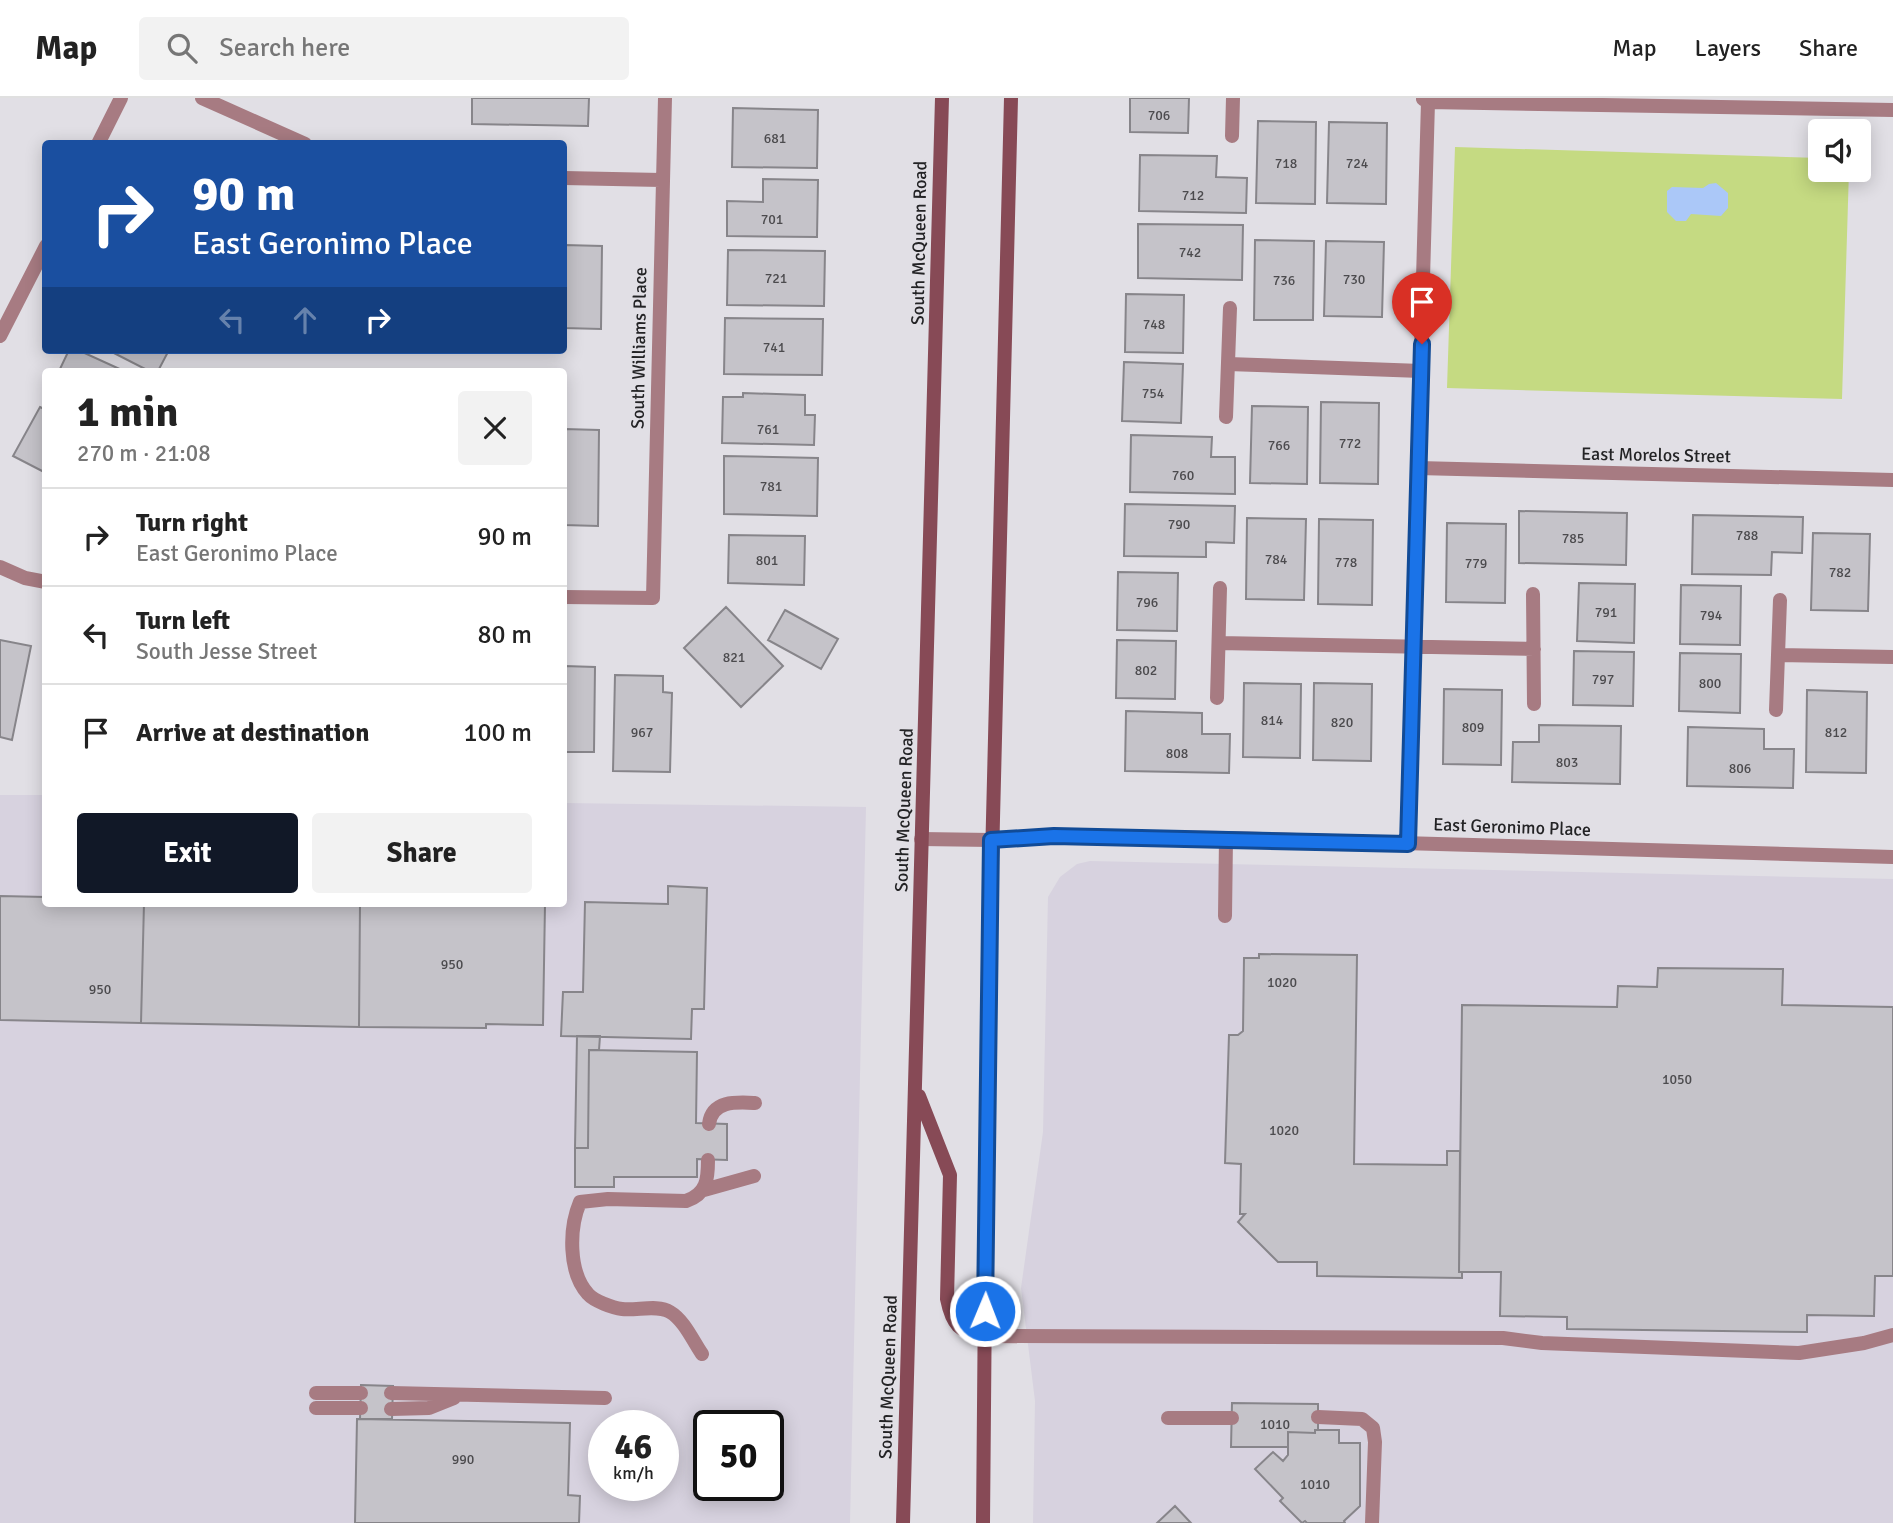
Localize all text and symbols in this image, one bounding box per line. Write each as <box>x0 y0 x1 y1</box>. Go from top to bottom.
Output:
search box <box>139 17 629 80</box>
text: Map <box>35 28 97 69</box>
icon: search <box>163 29 201 67</box>
text: Search here <box>219 32 350 64</box>
text: Map <box>1612 33 1657 63</box>
text: Layers <box>1695 33 1761 63</box>
text: Share <box>1799 33 1858 63</box>
house number: 706 <box>1148 107 1170 124</box>
map controls <box>1808 119 1871 182</box>
button: sound <box>1808 119 1871 182</box>
house number: 681 <box>764 130 786 147</box>
house number: 718 <box>1275 155 1297 172</box>
house number: 724 <box>1346 155 1369 172</box>
street label: South McQueen Road <box>907 161 931 325</box>
text: 90 m <box>192 164 295 224</box>
icon: right <box>77 168 168 259</box>
house number: 712 <box>1182 187 1204 204</box>
house number: 701 <box>761 211 783 228</box>
text: East Geronimo Place <box>192 224 473 263</box>
house number: 742 <box>1179 244 1201 261</box>
street label: South Williams Place <box>627 267 651 429</box>
house number: 721 <box>765 270 787 287</box>
house number: 730 <box>1343 271 1365 288</box>
house number: 736 <box>1273 272 1295 289</box>
pin <box>1392 272 1452 344</box>
icon: arrive <box>1403 283 1441 321</box>
icon: left <box>213 301 251 339</box>
icon: ahead <box>286 301 324 339</box>
icon: right <box>359 301 397 339</box>
house number: 748 <box>1143 316 1165 333</box>
house number: 741 <box>763 339 785 356</box>
house number: 754 <box>1142 385 1165 402</box>
text: 1 min <box>77 387 178 438</box>
button: close <box>458 391 532 465</box>
house number: 761 <box>757 421 779 438</box>
house number: 772 <box>1339 435 1361 452</box>
house number: 766 <box>1268 437 1290 454</box>
text: 270 m · 21:08 <box>77 439 211 468</box>
street label: East Morelos Street <box>1581 443 1731 467</box>
house number: 760 <box>1172 467 1194 484</box>
house number: 781 <box>760 478 782 495</box>
text: Turn right <box>136 507 248 539</box>
house number: 790 <box>1168 516 1190 533</box>
icon: right <box>77 518 115 556</box>
text: 90 m <box>477 521 532 553</box>
house number: 788 <box>1736 527 1758 544</box>
house number: 785 <box>1562 530 1584 547</box>
text: East Geronimo Place <box>136 539 338 568</box>
house number: 784 <box>1265 551 1288 568</box>
house number: 801 <box>756 552 778 569</box>
house number: 778 <box>1335 554 1357 571</box>
house number: 779 <box>1465 555 1487 572</box>
house number: 782 <box>1829 564 1851 581</box>
house number: 796 <box>1136 594 1158 611</box>
house number: 791 <box>1595 604 1617 621</box>
text: Turn left <box>136 605 230 637</box>
house number: 794 <box>1700 607 1723 624</box>
icon: left <box>77 616 115 654</box>
text: 80 m <box>477 619 532 651</box>
text: South Jesse Street <box>136 637 317 666</box>
house number: 821 <box>723 649 745 666</box>
house number: 802 <box>1135 662 1157 679</box>
house number: 797 <box>1592 671 1614 688</box>
house number: 800 <box>1699 675 1721 692</box>
house number: 814 <box>1261 712 1284 729</box>
icon: arrive <box>77 714 115 752</box>
house number: 820 <box>1331 714 1353 731</box>
text: Arrive at destination <box>136 717 369 749</box>
text: 100 m <box>463 717 532 749</box>
house number: 809 <box>1462 719 1484 736</box>
house number: 967 <box>631 724 653 741</box>
house number: 812 <box>1825 724 1847 741</box>
street label: South McQueen Road <box>890 728 918 892</box>
house number: 808 <box>1166 745 1188 762</box>
house number: 803 <box>1556 754 1578 771</box>
house number: 806 <box>1729 760 1751 777</box>
button: Exit <box>77 813 298 893</box>
button: Share <box>312 813 532 893</box>
street label: East Geronimo Place <box>1433 813 1591 841</box>
house number: 950 <box>441 956 463 973</box>
house number: 1020 <box>1267 974 1297 991</box>
house number: 950 <box>89 981 111 998</box>
house number: 1050 <box>1662 1071 1692 1088</box>
house number: 1020 <box>1269 1122 1299 1139</box>
position arrow <box>948 1274 1022 1348</box>
street label: South McQueen Road <box>874 1295 902 1459</box>
speed limit sign: 50 <box>693 1410 784 1501</box>
house number: 1010 <box>1260 1416 1290 1433</box>
text: 46 <box>615 1425 652 1468</box>
house number: 990 <box>452 1451 474 1468</box>
text: km/h <box>613 1462 654 1484</box>
house number: 1010 <box>1300 1476 1330 1493</box>

